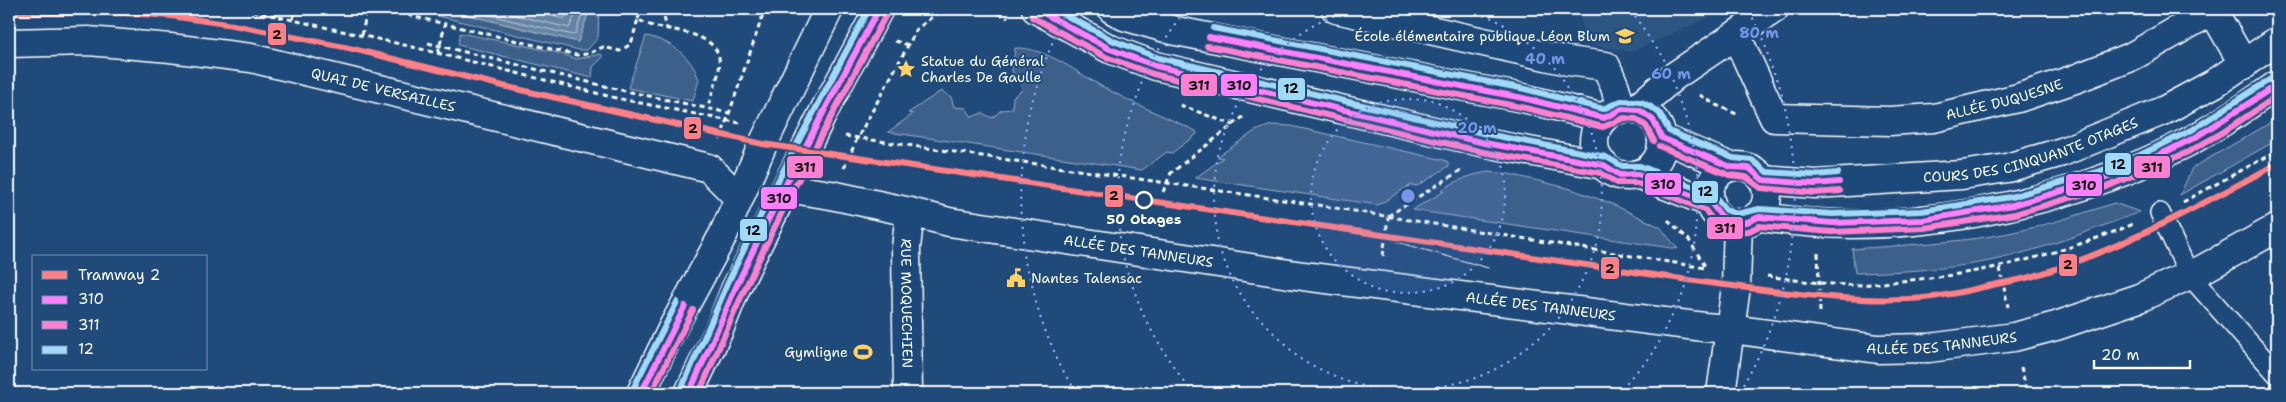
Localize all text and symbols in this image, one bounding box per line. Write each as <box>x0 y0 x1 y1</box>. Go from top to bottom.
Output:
line badge: 2 <box>267 22 287 46</box>
text: 80 m <box>1739 23 1779 43</box>
text: 2 <box>272 25 282 43</box>
school or university icon: École élémentaire publique Léon Blum <box>1614 25 1636 47</box>
place label: École élémentaire publique Léon Blum <box>1355 27 1610 45</box>
text: 40 m <box>1525 49 1565 69</box>
place label: Statue du Général Charles De Gaulle <box>921 52 1045 86</box>
place icon: Statue du Général Charles De Gaulle <box>895 58 917 80</box>
street label: QUAI DE VERSAILLES <box>309 64 458 116</box>
text: 60 m <box>1651 64 1691 84</box>
line badge: 311 <box>1180 73 1218 97</box>
line badge: 310 <box>1220 73 1258 97</box>
street label: ALLÉE DUQUESNE <box>1944 75 2065 124</box>
text: 311 <box>1188 76 1210 94</box>
text: 310 <box>1227 76 1252 94</box>
line badge: 12 <box>1277 77 1306 101</box>
text: 12 <box>1283 79 1299 97</box>
street label: COURS DES CINQUANTE OTAGES <box>1923 113 2141 186</box>
line badge: 2 <box>683 116 702 140</box>
text: 20 m <box>1457 118 1497 138</box>
text: 2 <box>688 119 698 137</box>
line badge: 12 <box>2104 152 2132 176</box>
line badge: 311 <box>786 155 824 179</box>
text: 12 <box>2110 155 2126 173</box>
line badge: 311 <box>2133 155 2171 179</box>
text: 311 <box>794 158 816 176</box>
text: 311 <box>2141 158 2163 176</box>
line badge: 310 <box>1644 172 1682 196</box>
line badge: 310 <box>2065 173 2103 197</box>
text: 310 <box>1651 175 1676 193</box>
text: 310 <box>2072 176 2097 194</box>
line badge: 12 <box>1691 180 1719 204</box>
text: 12 <box>1697 182 1713 200</box>
line badge: 2 <box>1104 184 1124 208</box>
line badge: 310 <box>760 186 798 210</box>
text: 2 <box>1109 186 1119 204</box>
centre of rings <box>1399 187 1417 205</box>
text: 310 <box>767 189 792 207</box>
marker: 50 Otages <box>1135 191 1153 209</box>
place label: 50 Otages <box>1107 210 1181 228</box>
line badge: 311 <box>1706 216 1744 240</box>
line badge: 12 <box>739 218 768 242</box>
text: 311 <box>1714 219 1736 237</box>
text: 12 <box>745 221 761 239</box>
street label: ALLÉE DES TANNEURS <box>1063 231 1215 271</box>
street label: RUE MOQUECHIEN <box>897 238 917 368</box>
line badge: 2 <box>2058 253 2078 277</box>
legend <box>32 255 208 370</box>
text: 2 <box>2063 255 2073 273</box>
line badge: 2 <box>1600 256 1620 280</box>
text: 2 <box>1605 259 1615 277</box>
text: Tramway 2 <box>78 265 160 285</box>
public building icon: Nantes Talensac <box>1005 267 1027 289</box>
place label: Nantes Talensac <box>1031 269 1142 287</box>
street label: ALLÉE DES TANNEURS <box>1465 288 1617 325</box>
text: 310 <box>78 289 104 309</box>
text: 311 <box>78 315 100 335</box>
street label: ALLÉE DES TANNEURS <box>1865 328 2018 358</box>
scale bar <box>2094 337 2190 369</box>
text: 12 <box>78 339 94 359</box>
sports icon: Gymligne <box>852 341 874 363</box>
place label: Gymligne <box>784 343 848 361</box>
text: 20 m <box>2101 345 2140 365</box>

